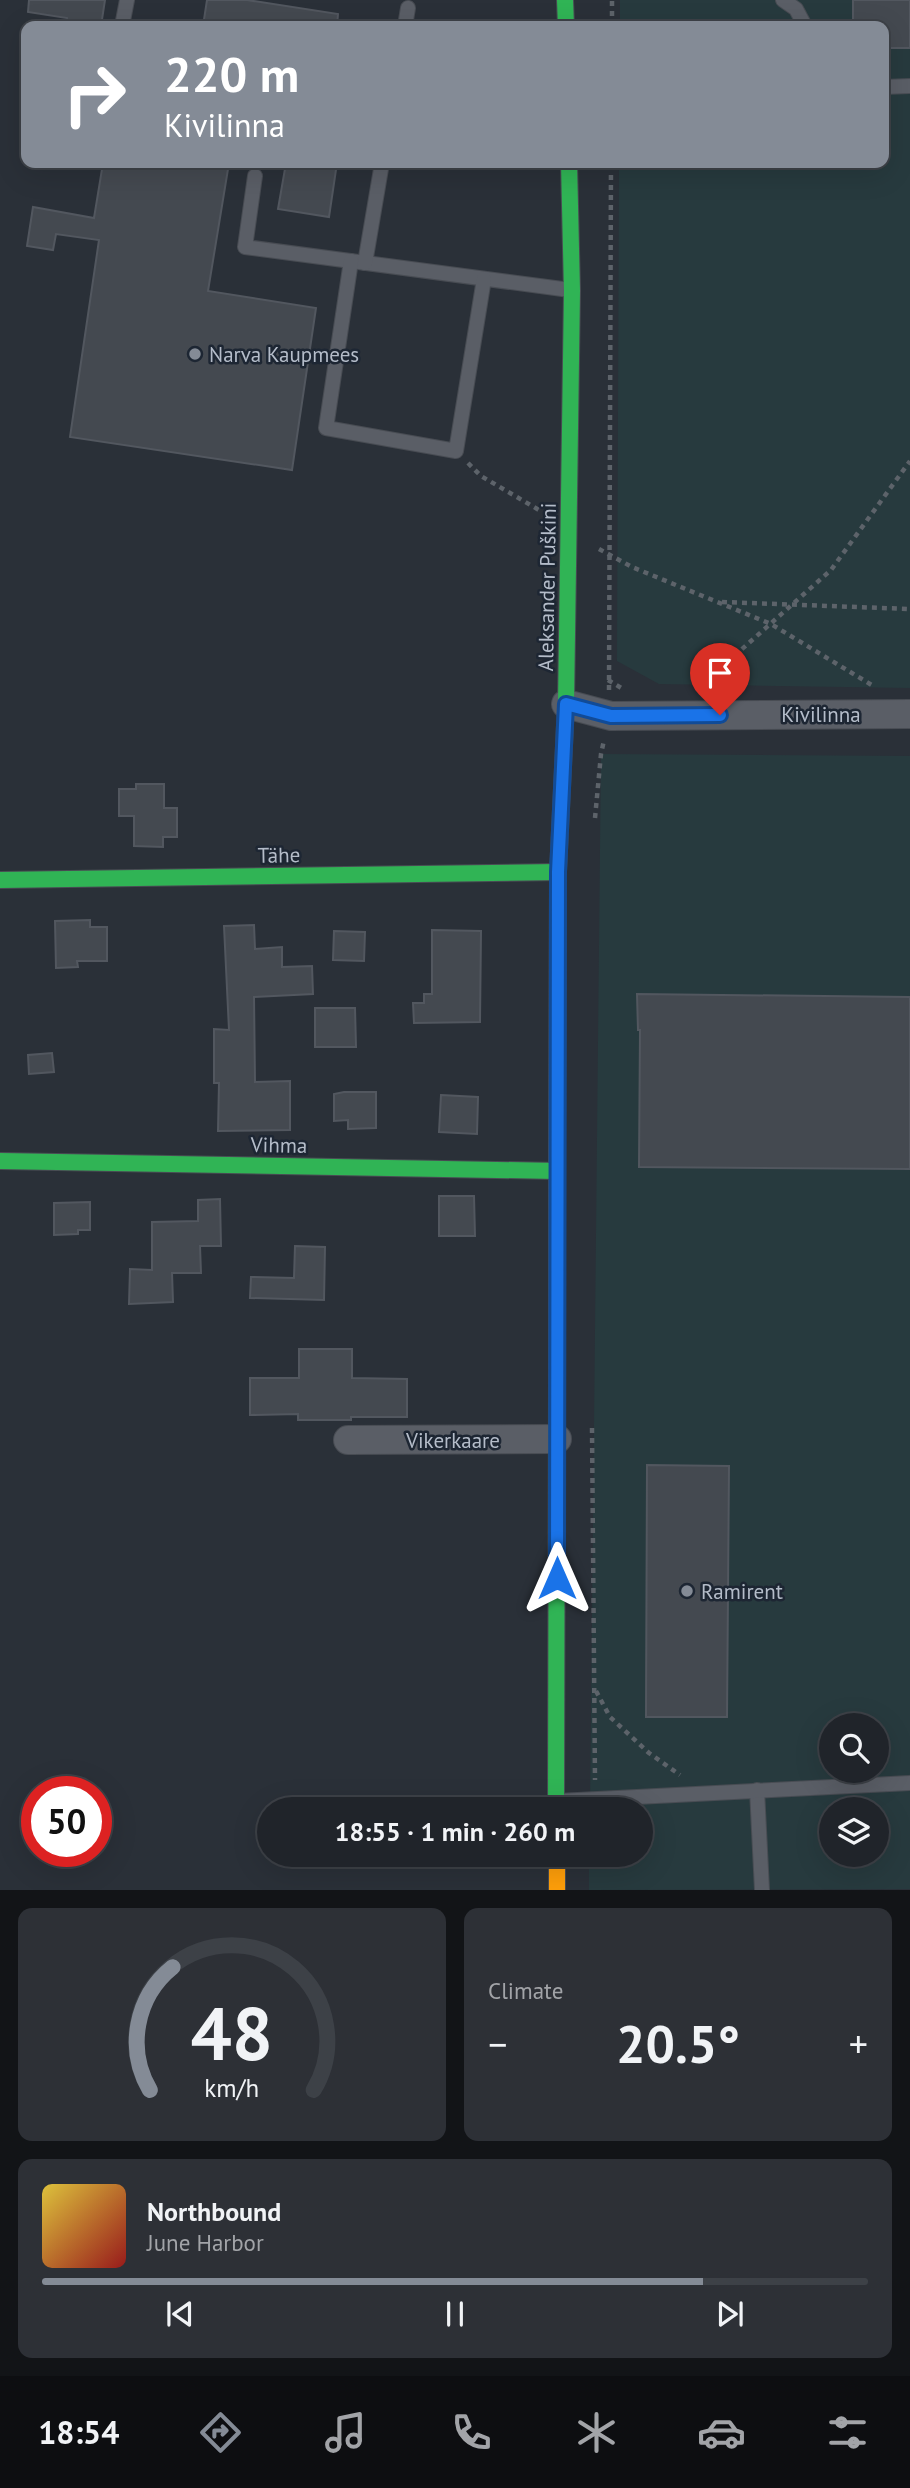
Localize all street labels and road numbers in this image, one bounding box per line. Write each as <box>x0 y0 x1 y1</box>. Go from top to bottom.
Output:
street label: Aleksander Puškini <box>532 502 562 672</box>
street label: Kivilinna <box>781 701 861 728</box>
street label: Tähe <box>257 841 301 869</box>
street label: Vihma <box>250 1131 307 1159</box>
street label: Vikerkaare <box>405 1427 500 1454</box>

